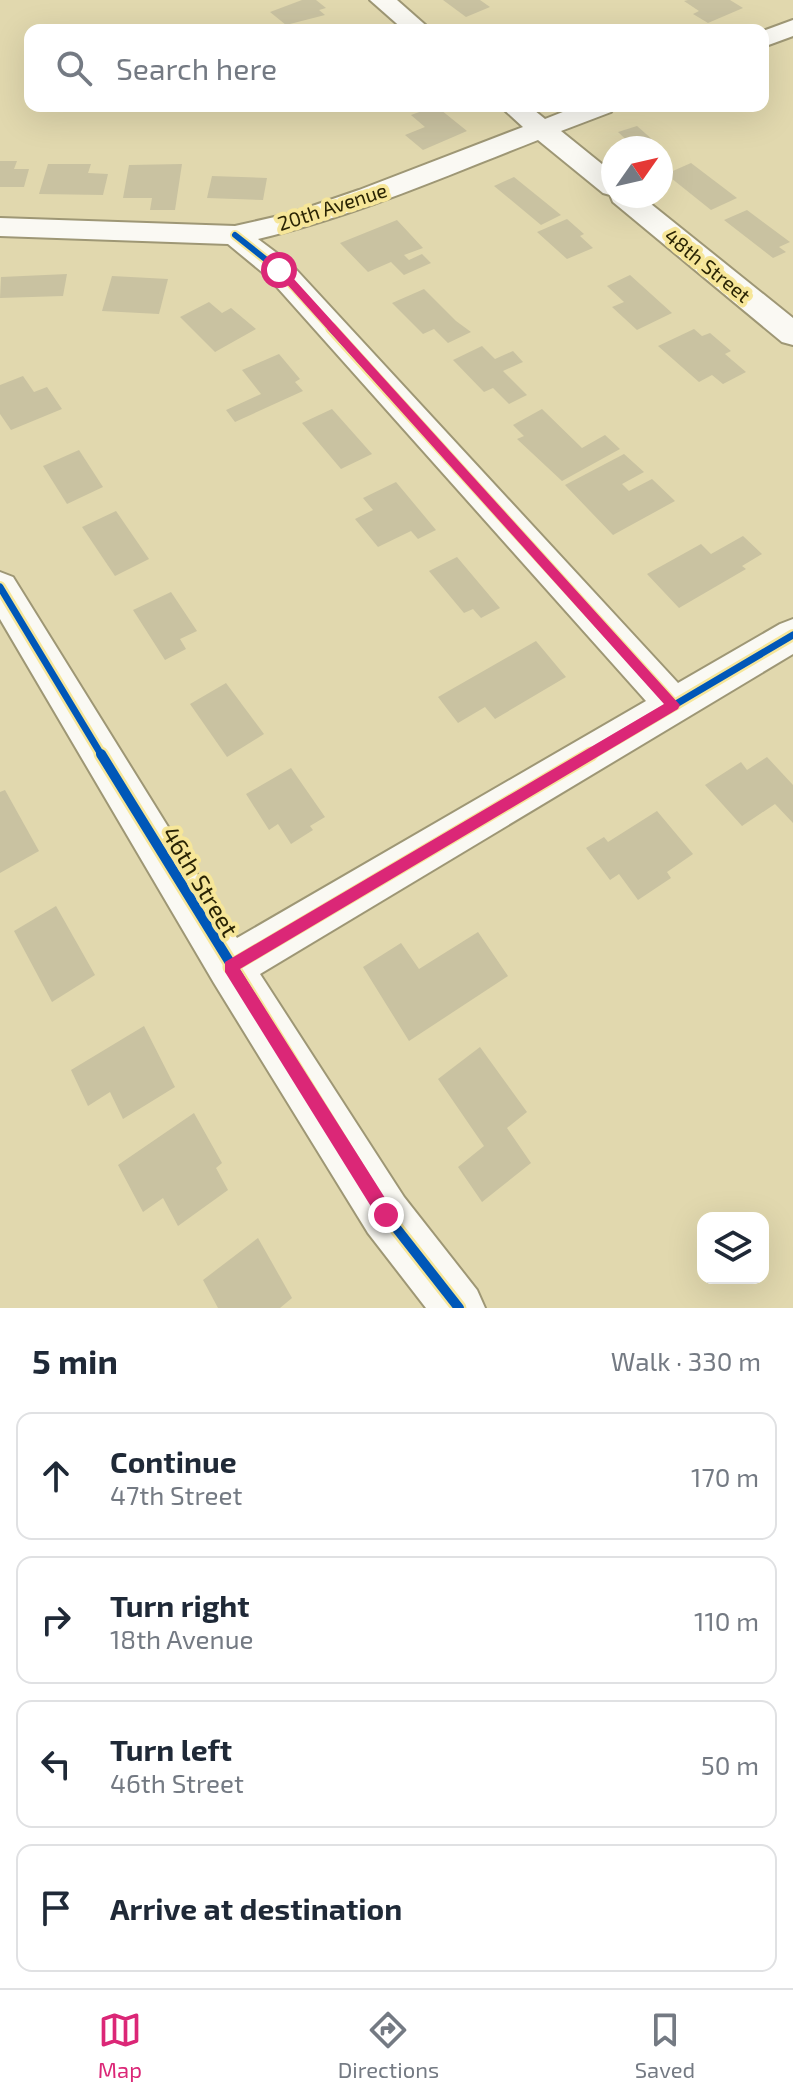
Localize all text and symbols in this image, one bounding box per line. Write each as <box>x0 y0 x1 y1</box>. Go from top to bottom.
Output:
search box <box>24 24 769 112</box>
icon: search <box>52 46 96 90</box>
text: Search here <box>116 50 277 86</box>
north arrow <box>601 136 673 208</box>
street label: 20th Avenue <box>274 177 390 235</box>
street label: 48th Street <box>660 223 756 307</box>
route start <box>261 252 297 288</box>
street label: 46th Street <box>157 821 245 941</box>
route end <box>368 1197 404 1233</box>
map controls <box>697 1212 769 1284</box>
button: layers <box>697 1212 769 1284</box>
text: 5 min <box>32 1340 118 1381</box>
text: Walk · 330 m <box>611 1345 761 1376</box>
text: Continue <box>110 1443 237 1479</box>
icon: ahead <box>34 1454 78 1498</box>
text: 170 m <box>691 1461 759 1492</box>
text: 47th Street <box>110 1479 242 1510</box>
text: Turn right <box>110 1587 250 1623</box>
icon: right <box>34 1598 78 1642</box>
text: 110 m <box>694 1605 759 1636</box>
text: 18th Avenue <box>110 1623 253 1654</box>
text: Turn left <box>110 1731 232 1767</box>
icon: left <box>34 1742 78 1786</box>
text: 50 m <box>701 1749 759 1780</box>
text: 46th Street <box>110 1767 244 1798</box>
icon: arrive <box>34 1886 78 1930</box>
text: Arrive at destination <box>110 1890 402 1926</box>
tab: Map <box>98 2008 142 2082</box>
tab: Directions <box>338 2008 439 2082</box>
tab: Saved <box>635 2008 695 2082</box>

